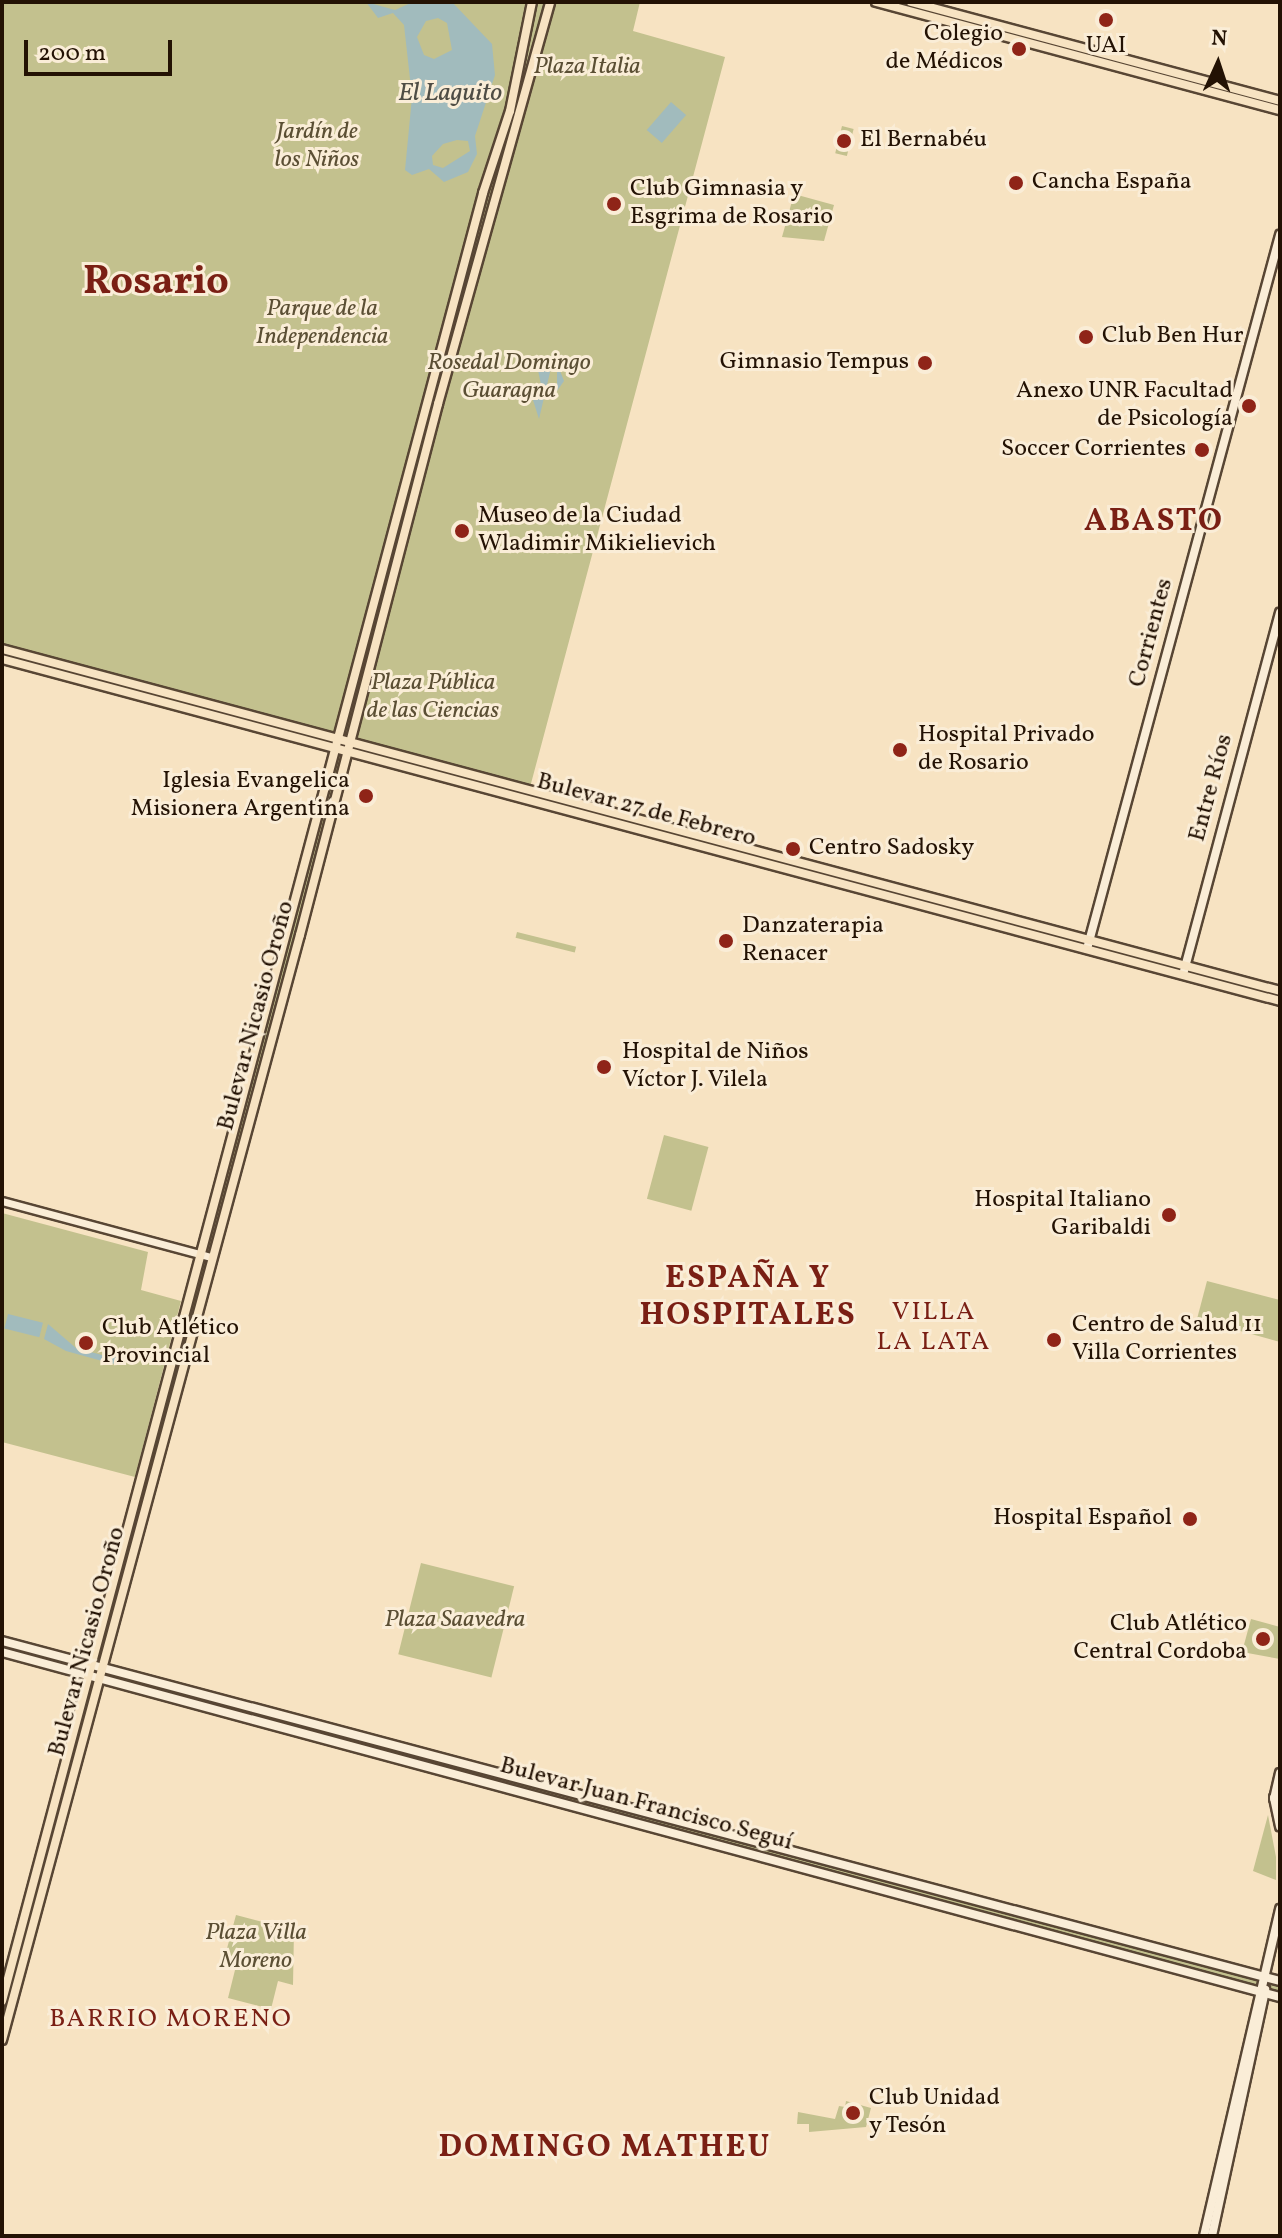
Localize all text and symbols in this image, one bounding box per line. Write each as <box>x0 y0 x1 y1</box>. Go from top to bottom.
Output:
marker: UAI <box>1097 11 1115 29</box>
place label: Colegio de Médicos <box>886 21 1003 77</box>
scale bar <box>28 24 176 74</box>
north arrow <box>1178 24 1258 104</box>
text: N <box>1210 24 1228 55</box>
place label: UAI <box>1086 33 1126 61</box>
text: 200 m <box>38 37 106 71</box>
marker: Colegio de Médicos <box>1010 40 1028 58</box>
park label: Plaza Italia <box>533 54 641 82</box>
water label: El Laguito <box>398 78 502 110</box>
park label: Jardín de los Niños <box>275 119 359 175</box>
place label: El Bernabéu <box>860 127 987 155</box>
marker: El Bernabéu <box>835 132 853 150</box>
place label: Cancha España <box>1032 169 1192 197</box>
marker: Cancha España <box>1007 174 1025 192</box>
place label: Club Gimnasia y Esgrima de Rosario <box>630 176 833 232</box>
marker: Club Gimnasia y Esgrima de Rosario <box>605 195 623 213</box>
district label: Rosario <box>83 259 229 307</box>
park label: Parque de la Independencia <box>256 296 388 352</box>
place label: Club Ben Hur <box>1102 323 1243 351</box>
marker: Club Ben Hur <box>1077 328 1095 346</box>
place label: Gimnasio Tempus <box>719 349 909 377</box>
park label: Rosedal Domingo Guaragna <box>427 350 591 406</box>
marker: Gimnasio Tempus <box>916 354 934 372</box>
place label: Anexo UNR Facultad de Psicología <box>1016 378 1233 434</box>
marker: Anexo UNR Facultad de Psicología <box>1240 397 1258 415</box>
place label: Soccer Corrientes <box>1001 436 1186 464</box>
marker: Soccer Corrientes <box>1193 441 1211 459</box>
place label: Museo de la Ciudad Wladimir Mikielievich <box>478 503 716 559</box>
district label: ABASTO <box>1084 503 1224 541</box>
marker: Museo de la Ciudad Wladimir Mikielievich <box>453 522 471 540</box>
street label: Corrientes <box>1124 576 1180 690</box>
park label: Plaza Pública de las Ciencias <box>367 670 499 726</box>
place label: Hospital Privado de Rosario <box>918 722 1095 778</box>
street label: Entre Ríos <box>1184 731 1240 845</box>
marker: Hospital Privado de Rosario <box>889 739 911 761</box>
place label: Iglesia Evangelica Misionera Argentina <box>131 768 350 824</box>
street label: Bulevar 27 de Febrero <box>533 768 759 854</box>
marker: Iglesia Evangelica Misionera Argentina <box>357 787 375 805</box>
place label: Centro Sadosky <box>809 835 974 863</box>
marker: Centro Sadosky <box>784 840 802 858</box>
street label: Bulevar Nicasio Oroño <box>212 898 302 1134</box>
place label: Danzaterapia Renacer <box>742 913 884 969</box>
marker: Danzaterapia Renacer <box>717 932 735 950</box>
place label: Hospital de Niños Víctor J. Vilela <box>622 1039 809 1095</box>
marker: Hospital de Niños Víctor J. Vilela <box>593 1056 615 1078</box>
place label: Hospital Italiano Garibaldi <box>974 1187 1151 1243</box>
marker: Hospital Italiano Garibaldi <box>1158 1204 1180 1226</box>
district label: ESPAÑA Y HOSPITALES <box>639 1261 857 1336</box>
district label: VILLA LA LATA <box>877 1297 991 1358</box>
place label: Centro de Salud 11 Villa Corrientes <box>1072 1312 1262 1368</box>
place label: Club Atlético Provincial <box>102 1315 239 1371</box>
marker: Centro de Salud 11 Villa Corrientes <box>1043 1329 1065 1351</box>
marker: Club Atlético Provincial <box>77 1334 95 1352</box>
place label: Hospital Español <box>993 1505 1172 1533</box>
marker: Hospital Español <box>1179 1508 1201 1530</box>
street label: Bulevar Nicasio Oroño <box>43 1524 133 1760</box>
park label: Plaza Saavedra <box>385 1607 525 1635</box>
place label: Club Atlético Central Cordoba <box>1074 1611 1247 1667</box>
marker: Club Atlético Central Cordoba <box>1254 1630 1272 1648</box>
street label: Bulevar Juan Francisco Seguí <box>496 1752 796 1858</box>
park label: Plaza Villa Moreno <box>205 1920 307 1976</box>
district label: BARRIO MORENO <box>49 2004 293 2036</box>
place label: Club Unidad y Tesón <box>869 2085 1000 2141</box>
marker: Club Unidad y Tesón <box>844 2104 862 2122</box>
district label: DOMINGO MATHEU <box>438 2129 772 2167</box>

